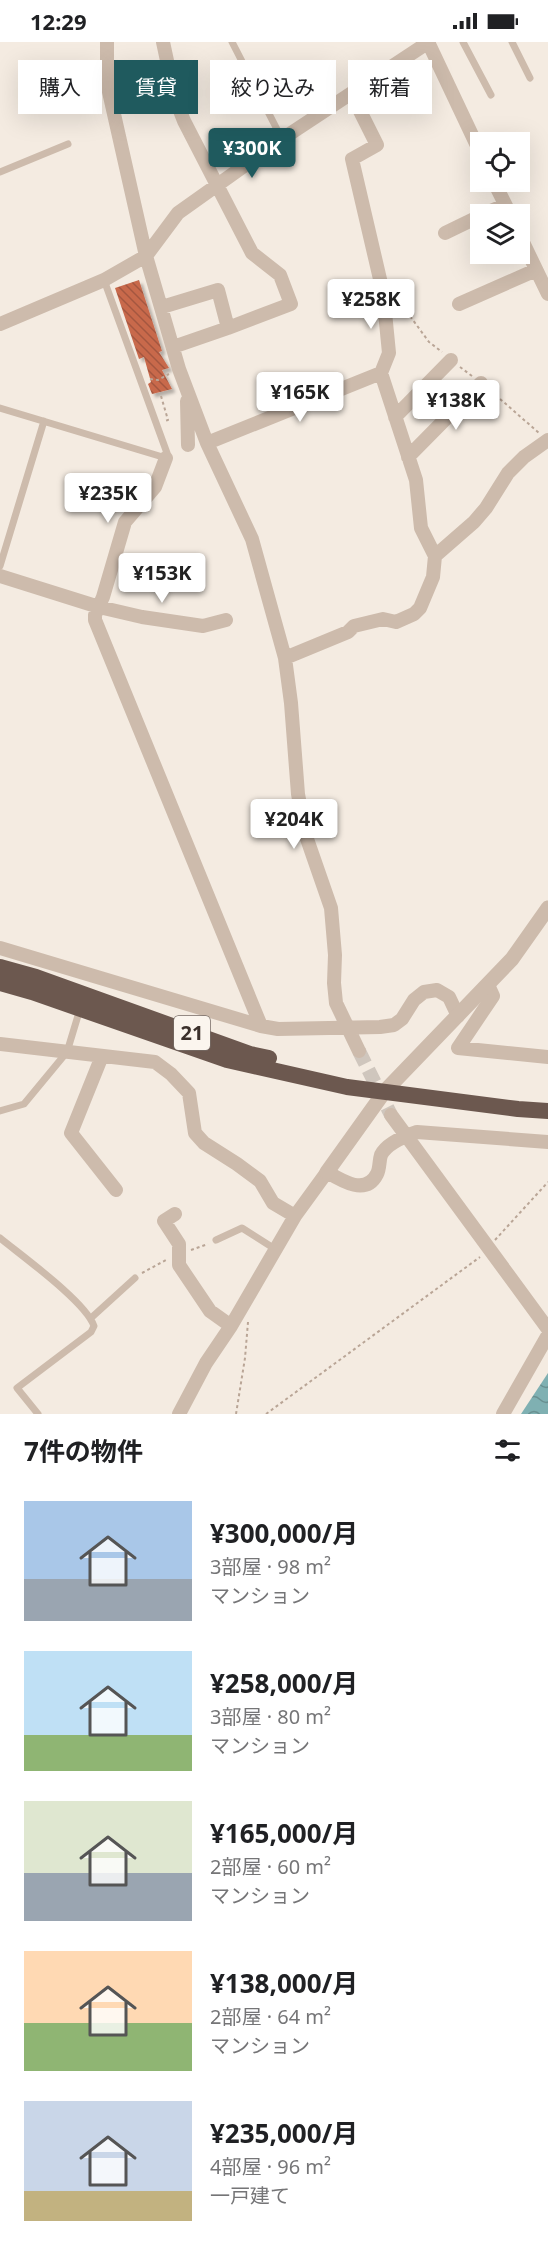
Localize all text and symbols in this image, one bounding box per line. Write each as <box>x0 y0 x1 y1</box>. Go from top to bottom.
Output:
text: 12:29 <box>30 6 87 36</box>
chip: 購入 <box>18 60 102 114</box>
chip: 賃貸 <box>114 60 198 114</box>
chip: 絞り込み <box>210 60 336 114</box>
chip: 新着 <box>348 60 432 114</box>
pin: ¥300K <box>210 128 294 179</box>
map controls <box>470 132 530 264</box>
button: locate <box>470 132 530 192</box>
text: ¥300K <box>222 134 282 161</box>
button: layers <box>470 204 530 264</box>
pin: ¥258K <box>329 279 413 330</box>
text: ¥258K <box>341 285 401 312</box>
pin: ¥165K <box>258 372 342 423</box>
text: ¥165K <box>270 378 330 405</box>
pin: ¥138K <box>414 380 498 431</box>
text: ¥138K <box>426 386 486 413</box>
pin: ¥235K <box>66 473 150 524</box>
text: ¥235K <box>78 479 138 506</box>
pin: ¥153K <box>120 553 204 604</box>
text: ¥153K <box>132 559 192 586</box>
pin: ¥204K <box>252 799 336 850</box>
text: ¥204K <box>264 805 324 832</box>
road number: 21 <box>174 1016 210 1050</box>
text: 7件の物件 <box>24 1433 143 1469</box>
icon: filters <box>491 1434 524 1467</box>
text: ¥300,000/月 <box>210 1515 358 1551</box>
icon: home <box>72 1525 144 1597</box>
text: 3部屋 · 98 m² <box>210 1553 331 1580</box>
text: マンション <box>210 1582 310 1609</box>
text: ¥258,000/月 <box>210 1665 358 1701</box>
icon: home <box>72 1675 144 1747</box>
text: 3部屋 · 80 m² <box>210 1703 331 1730</box>
text: マンション <box>210 1732 310 1759</box>
text: ¥165,000/月 <box>210 1815 358 1851</box>
icon: home <box>72 1825 144 1897</box>
text: 2部屋 · 60 m² <box>210 1853 331 1880</box>
text: マンション <box>210 1882 310 1909</box>
text: ¥138,000/月 <box>210 1965 358 2001</box>
icon: home <box>72 1975 144 2047</box>
text: 2部屋 · 64 m² <box>210 2003 331 2030</box>
text: マンション <box>210 2032 310 2059</box>
text: ¥235,000/月 <box>210 2115 358 2151</box>
icon: home <box>72 2125 144 2197</box>
text: 4部屋 · 96 m² <box>210 2153 331 2180</box>
text: 一戸建て <box>210 2182 290 2209</box>

